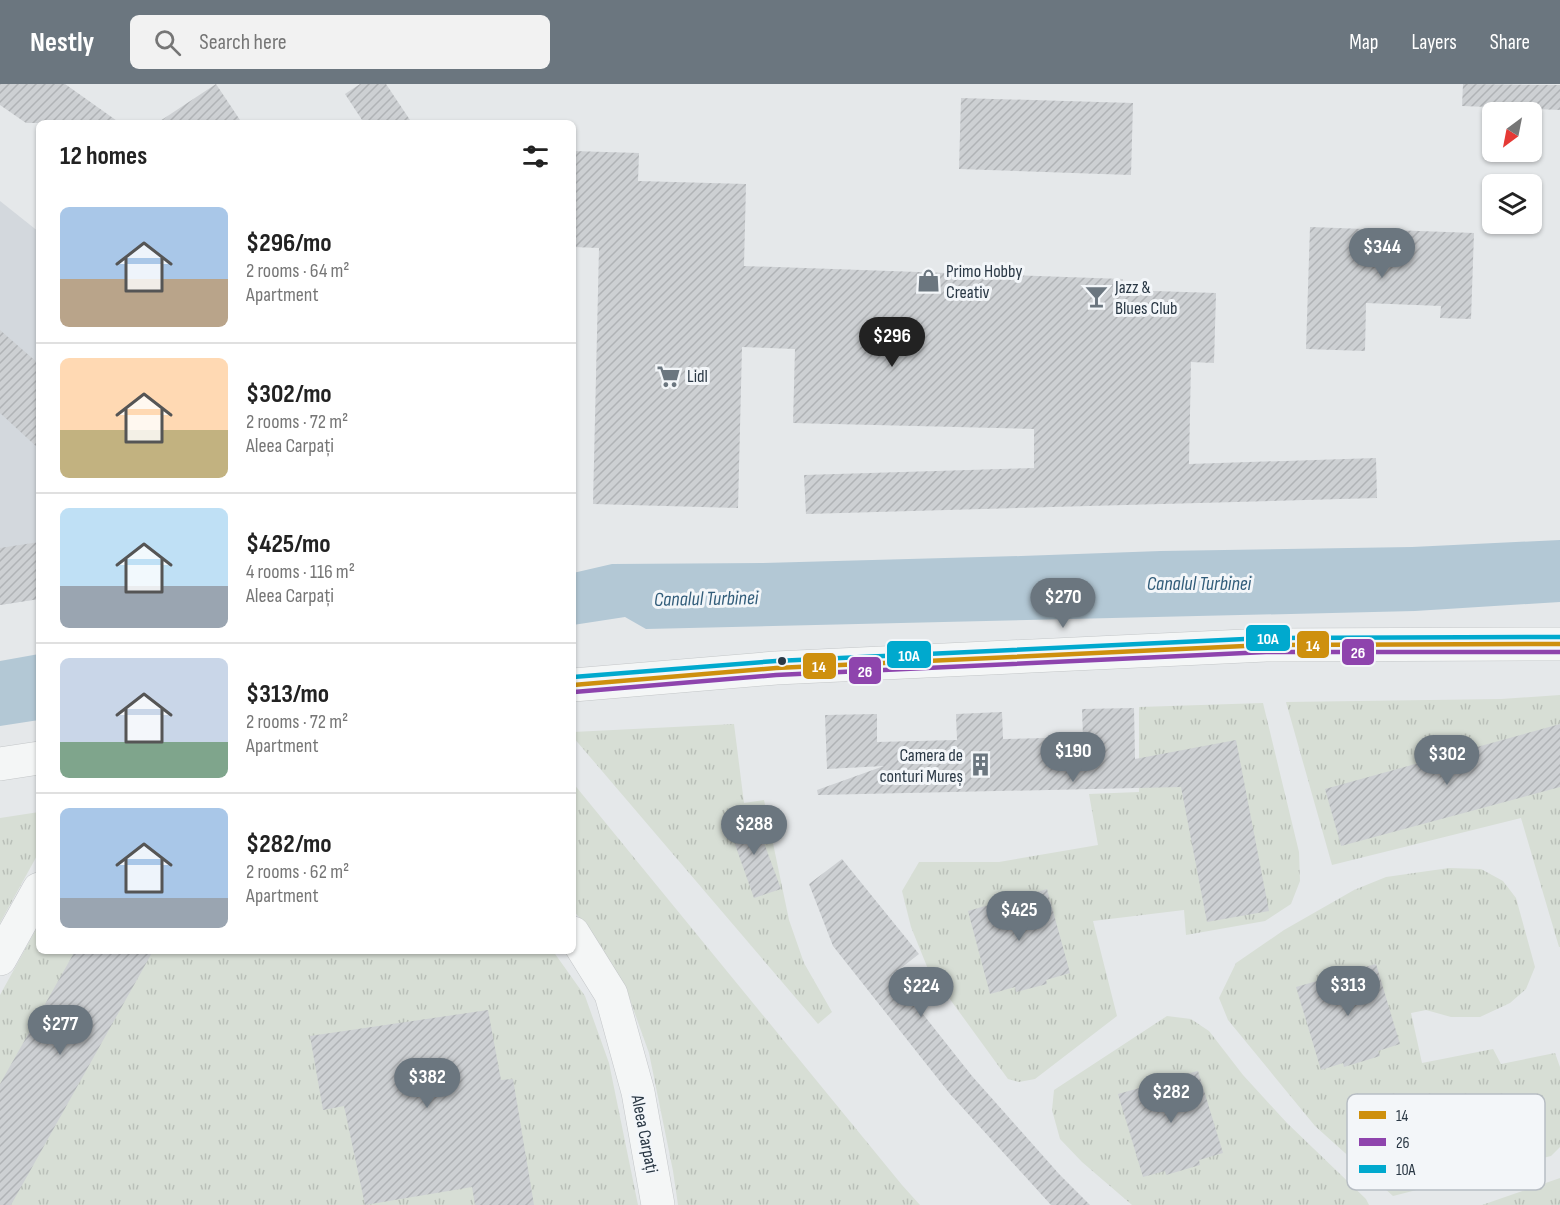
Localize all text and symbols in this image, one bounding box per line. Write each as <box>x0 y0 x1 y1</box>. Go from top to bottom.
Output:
search box <box>130 15 550 69</box>
text: Nestly <box>30 26 94 59</box>
icon: search <box>151 26 184 59</box>
text: Search here <box>199 29 287 56</box>
text: Map <box>1349 30 1378 55</box>
text: Layers <box>1411 30 1457 55</box>
text: Share <box>1490 30 1530 55</box>
north arrow <box>1482 102 1542 162</box>
map controls <box>1482 102 1542 234</box>
icon: filters <box>519 140 552 173</box>
text: 12 homes <box>60 141 147 172</box>
button: layers <box>1482 174 1542 234</box>
text: $296/mo <box>246 228 332 259</box>
pin: $344 <box>1346 228 1418 279</box>
icon: home <box>108 231 180 303</box>
text: $344 <box>1363 235 1401 259</box>
text: 2 rooms · 64 m² <box>246 259 350 283</box>
place label: Primo Hobby Creativ <box>946 261 1022 303</box>
shop icon: Primo Hobby Creativ <box>915 268 941 294</box>
place label: Jazz & Blues Club <box>1114 277 1178 319</box>
text: Apartment <box>246 283 319 307</box>
bar icon: Jazz & Blues Club <box>1084 284 1110 310</box>
pin: $296 <box>856 317 928 368</box>
text: $296 <box>873 324 911 348</box>
supermarket icon: Lidl <box>656 363 682 389</box>
place label: Lidl <box>687 366 708 387</box>
text: $302/mo <box>246 379 332 410</box>
icon: home <box>108 382 180 454</box>
text: 2 rooms · 72 m² <box>246 410 348 434</box>
text: Aleea Carpați <box>246 434 334 458</box>
text: $425/mo <box>246 529 331 560</box>
icon: home <box>108 532 180 604</box>
text: 4 rooms · 116 m² <box>246 560 355 584</box>
water label: Canalul Turbinei <box>1147 572 1253 596</box>
pin: $270 <box>1027 578 1099 629</box>
text: Aleea Carpați <box>246 584 334 608</box>
text: $270 <box>1044 585 1082 609</box>
water label: Canalul Turbinei <box>654 586 760 612</box>
line badge: 10A <box>1245 624 1291 652</box>
text: 10A <box>1257 630 1279 649</box>
line badge: 14 <box>1296 630 1330 659</box>
text: 14 <box>1306 637 1320 656</box>
line badge: 26 <box>1341 638 1375 666</box>
line badge: 10A <box>886 640 932 669</box>
text: 26 <box>1351 644 1365 663</box>
text: 10A <box>898 647 920 666</box>
line badge: 14 <box>802 652 837 680</box>
unlabelled marker <box>776 655 788 667</box>
line badge: 26 <box>848 656 882 685</box>
text: 14 <box>812 658 826 677</box>
text: 26 <box>858 663 872 682</box>
text: $313/mo <box>246 679 329 710</box>
icon: home <box>108 682 180 754</box>
text: 2 rooms · 72 m² <box>246 710 348 734</box>
pin: $190 <box>1037 732 1109 783</box>
text: Apartment <box>246 734 319 758</box>
pin: $302 <box>1411 735 1483 786</box>
text: $190 <box>1054 739 1092 763</box>
text: $302 <box>1428 742 1466 766</box>
place label: Camera de conturi Mureș <box>879 745 963 787</box>
building icon: Camera de conturi Mureș <box>968 752 994 778</box>
pin: $288 <box>718 805 790 856</box>
text: $288 <box>735 812 773 836</box>
text: $282/mo <box>246 829 332 860</box>
icon: home <box>108 832 180 904</box>
text: 2 rooms · 62 m² <box>246 860 349 884</box>
text: Apartment <box>246 884 319 908</box>
pin: $425 <box>983 891 1055 942</box>
text: $425 <box>1000 898 1038 922</box>
pin: $313 <box>1312 966 1384 1017</box>
pin: $224 <box>885 967 957 1018</box>
text: $313 <box>1330 973 1366 997</box>
text: $224 <box>903 974 939 998</box>
pin: $277 <box>24 1005 96 1056</box>
text: $277 <box>42 1012 78 1036</box>
pin: $382 <box>391 1058 463 1109</box>
text: $382 <box>408 1065 446 1089</box>
pin: $282 <box>1135 1073 1207 1124</box>
text: $282 <box>1152 1080 1190 1104</box>
street label: Aleea Carpați <box>626 1092 662 1175</box>
legend <box>1347 1094 1545 1190</box>
text: 14 <box>1396 1107 1409 1126</box>
text: 26 <box>1396 1134 1410 1153</box>
text: 10A <box>1396 1161 1416 1180</box>

